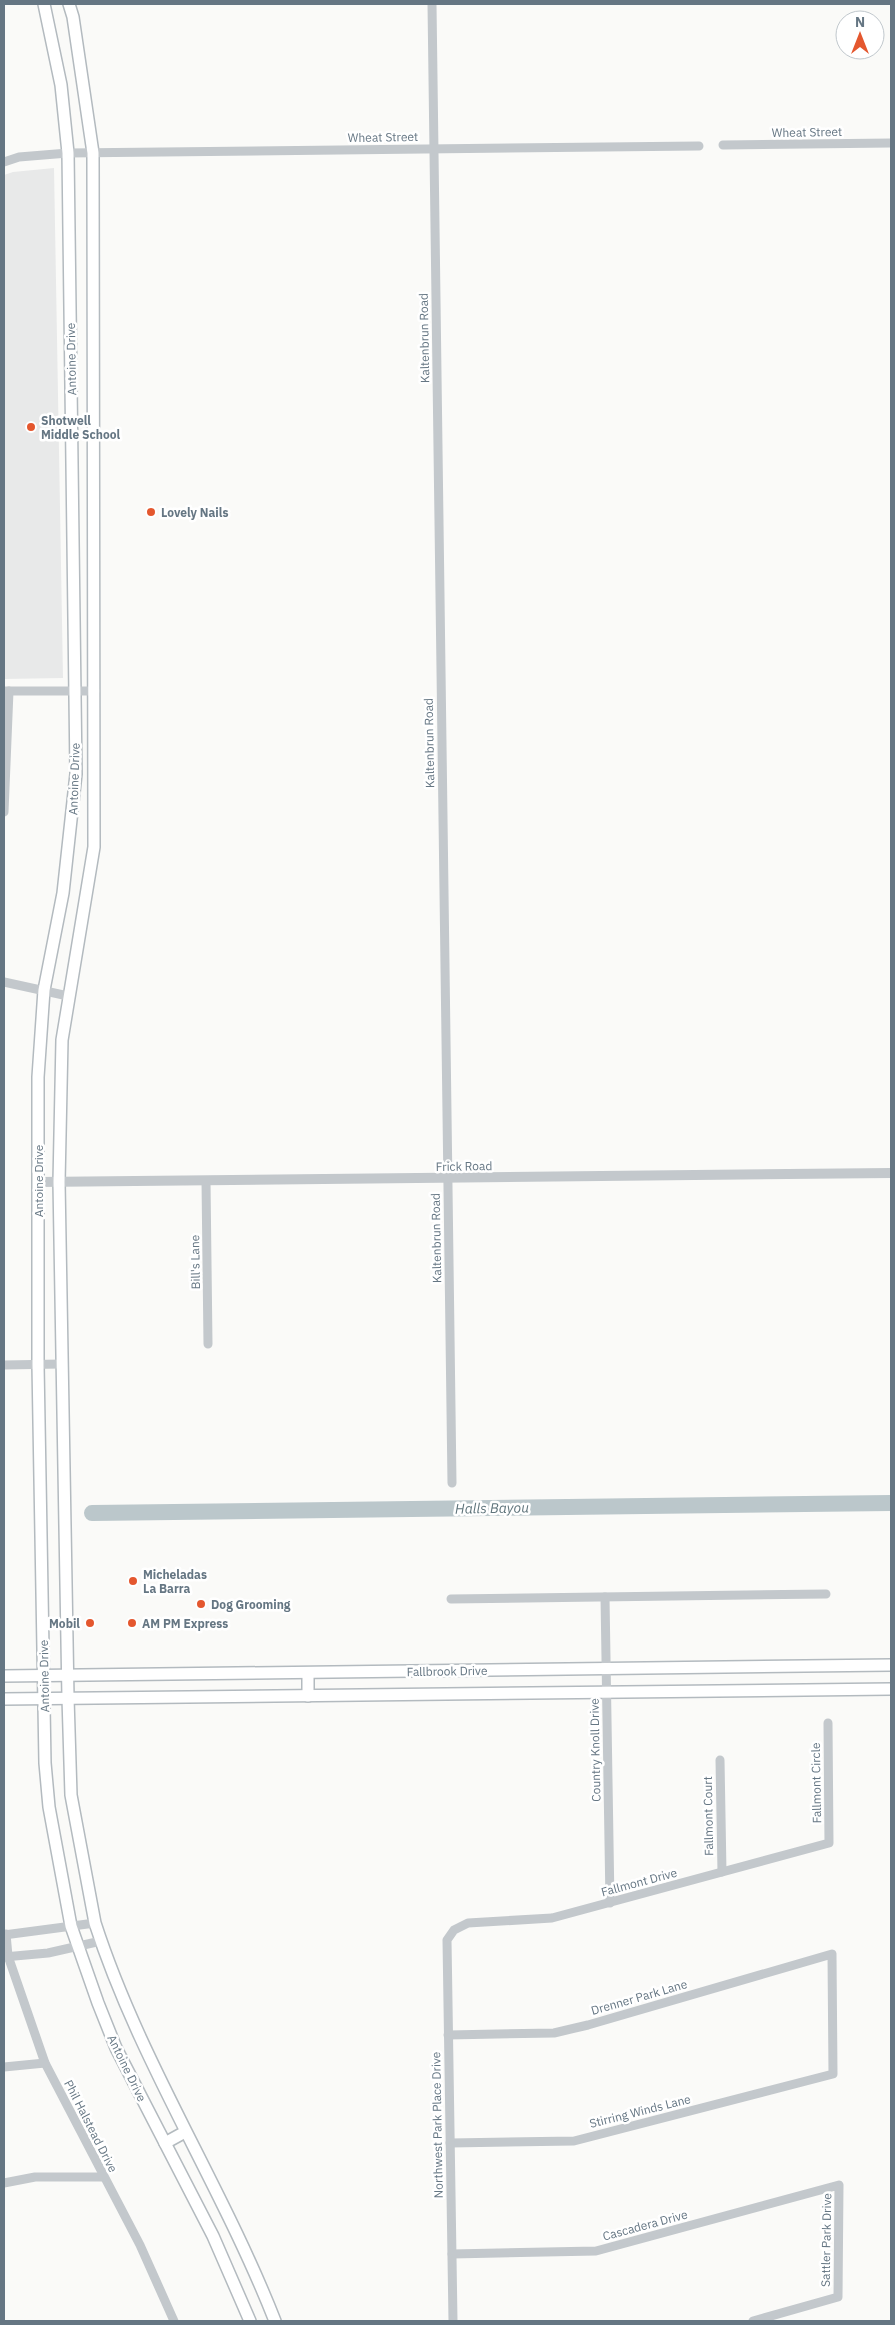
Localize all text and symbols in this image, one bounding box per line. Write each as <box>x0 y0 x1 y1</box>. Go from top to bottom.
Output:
north arrow <box>835 10 885 60</box>
text: N <box>855 13 865 31</box>
street label: Wheat Street <box>772 124 842 140</box>
street label: Wheat Street <box>348 129 418 145</box>
street label: Kaltenbrun Road <box>416 293 432 383</box>
street label: Antoine Drive <box>63 322 79 395</box>
place label: Shotwell Middle School <box>41 413 120 442</box>
marker: Shotwell Middle School <box>25 421 37 433</box>
place label: Lovely Nails <box>161 505 228 520</box>
marker: Lovely Nails <box>145 506 157 518</box>
street label: Kaltenbrun Road <box>421 698 437 788</box>
street label: Antoine Drive <box>65 742 83 815</box>
street label: Antoine Drive <box>31 1144 46 1217</box>
street label: Frick Road <box>436 1158 492 1174</box>
street label: Kaltenbrun Road <box>428 1193 444 1283</box>
street label: Bill's Lane <box>187 1234 203 1289</box>
water label: Halls Bayou <box>455 1498 529 1518</box>
place label: Micheladas La Barra <box>143 1567 207 1596</box>
marker: Micheladas La Barra <box>127 1575 139 1587</box>
place label: Dog Grooming <box>211 1597 291 1612</box>
marker: Dog Grooming <box>195 1598 207 1610</box>
place label: Mobil <box>49 1616 80 1631</box>
place label: AM PM Express <box>142 1616 228 1631</box>
marker: Mobil <box>84 1617 96 1629</box>
marker: AM PM Express <box>126 1617 138 1629</box>
street label: Antoine Drive <box>36 1639 52 1712</box>
street label: Fallbrook Drive <box>406 1663 488 1679</box>
street label: Country Knoll Drive <box>587 1698 603 1802</box>
street label: Fallmont Circle <box>808 1742 824 1824</box>
street label: Fallmont Court <box>700 1776 716 1856</box>
street label: Fallmont Drive <box>599 1865 679 1899</box>
street label: Drenner Park Lane <box>589 1976 689 2018</box>
street label: Antoine Drive <box>104 2032 150 2104</box>
street label: Northwest Park Place Drive <box>428 2051 446 2198</box>
street label: Phil Halstead Drive <box>61 2077 121 2175</box>
street label: Stirring Winds Lane <box>588 2091 693 2131</box>
street label: Sattler Park Drive <box>818 2193 834 2287</box>
street label: Cascadera Drive <box>601 2206 689 2244</box>

